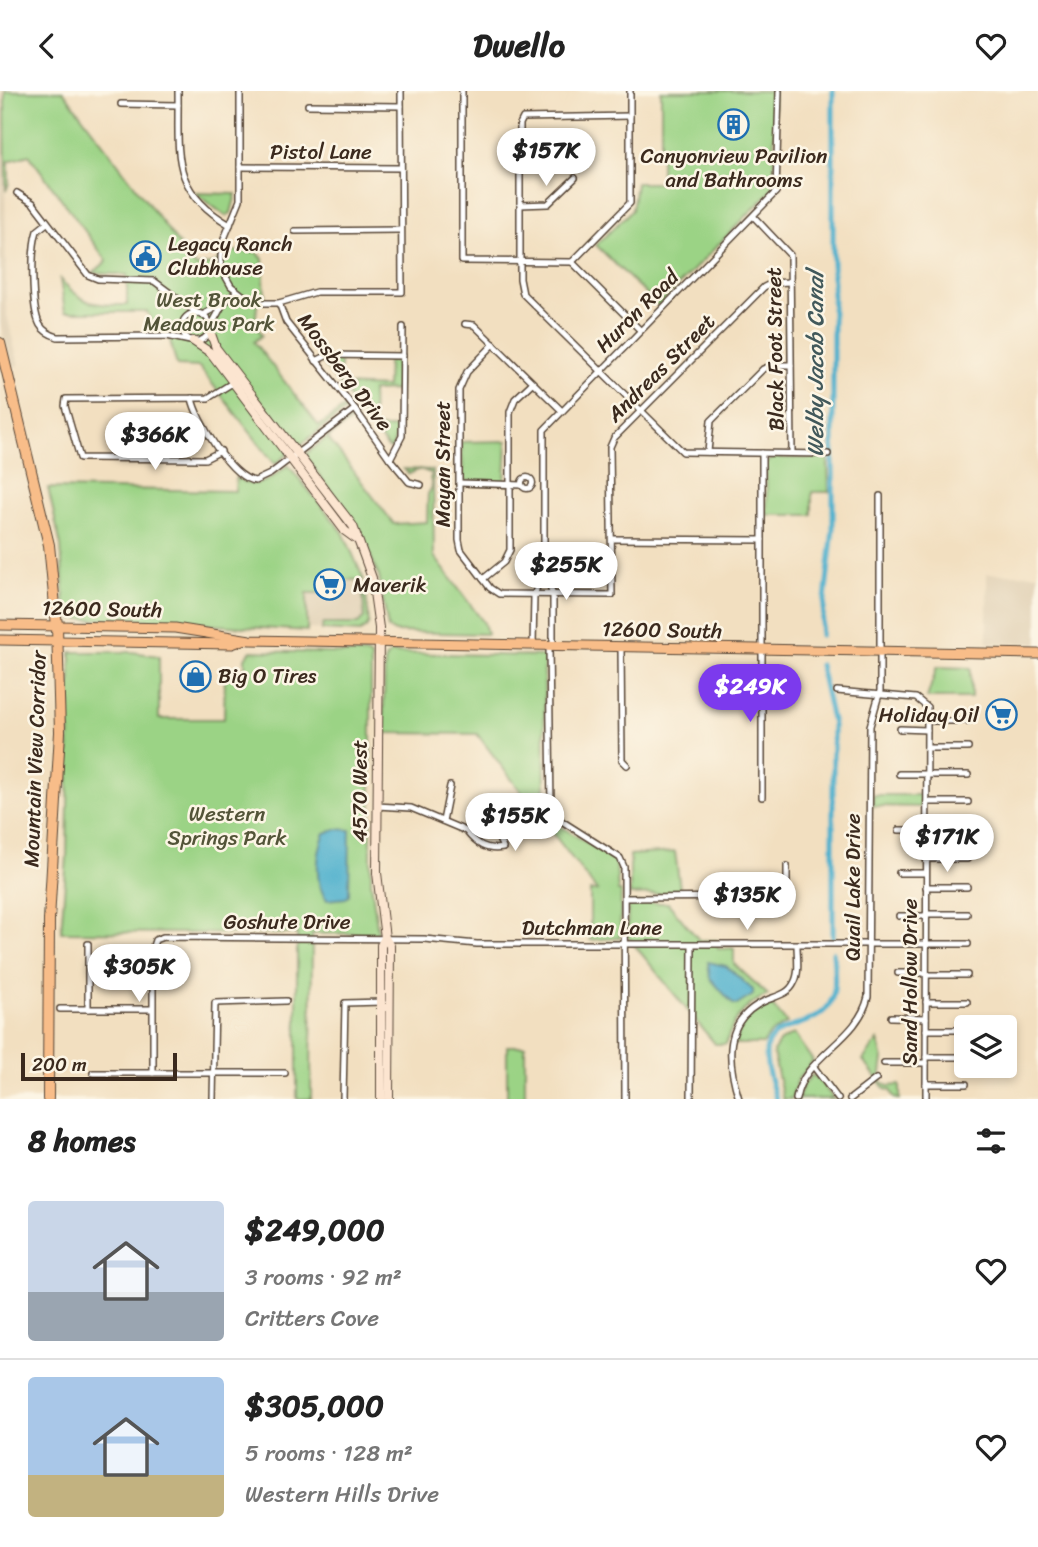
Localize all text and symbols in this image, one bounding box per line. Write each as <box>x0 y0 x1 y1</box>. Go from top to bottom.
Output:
text: Dwello <box>473 17 565 74</box>
icon: back <box>28 27 66 65</box>
icon: heart <box>972 27 1010 65</box>
building icon: Canyonview Pavilion and Bathrooms <box>717 107 751 141</box>
pin: $157K <box>497 129 595 188</box>
text: $157K <box>513 130 579 171</box>
street label: Pistol Lane <box>270 133 372 171</box>
place label: Canyonview Pavilion and Bathrooms <box>641 137 827 199</box>
place label: Legacy Ranch Clubhouse <box>168 225 292 287</box>
public building icon: Legacy Ranch Clubhouse <box>128 239 162 273</box>
street label: Huron Road <box>586 258 690 362</box>
water label: Welby Jacob Canal <box>795 266 836 457</box>
street label: Black Foot Street <box>755 267 795 431</box>
park label: West Brook Meadows Park <box>143 281 275 343</box>
street label: Mossberg Drive <box>287 304 403 440</box>
street label: Andreas Street <box>597 304 725 432</box>
street label: Mayan Street <box>424 401 462 527</box>
pin: $366K <box>106 413 204 472</box>
text: $366K <box>121 414 189 455</box>
pin: $255K <box>517 543 615 602</box>
text: $255K <box>531 544 601 585</box>
place label: Maverik <box>353 566 427 604</box>
supermarket icon: Maverik <box>313 568 347 602</box>
street label: 12600 South <box>41 589 163 629</box>
street label: 12600 South <box>601 610 723 650</box>
street label: Mountain View Corridor <box>12 649 58 868</box>
place label: Big O Tires <box>218 657 317 695</box>
shop icon: Big O Tires <box>178 659 212 693</box>
pin: $249K <box>701 665 799 724</box>
text: $249K <box>714 666 786 707</box>
place label: Holiday Oil <box>878 696 980 734</box>
supermarket icon: Holiday Oil <box>985 698 1019 732</box>
street label: 4570 West <box>341 740 379 842</box>
pin: $155K <box>466 793 564 853</box>
park label: Western Springs Park <box>168 795 287 857</box>
text: $155K <box>481 795 549 836</box>
street label: Quail Lake Drive <box>834 813 872 961</box>
pin: $171K <box>898 815 996 874</box>
text: $171K <box>916 816 978 857</box>
pin: $135K <box>698 873 796 932</box>
text: $135K <box>714 874 780 915</box>
street label: Sand Hollow Drive <box>891 898 929 1065</box>
street label: Goshute Drive <box>223 903 351 941</box>
street label: Dutchman Lane <box>522 909 662 947</box>
pin: $305K <box>90 944 188 1004</box>
text: $305K <box>104 946 174 987</box>
map controls <box>954 1015 1017 1078</box>
button: layers <box>954 1015 1017 1078</box>
text: 200 m <box>32 1048 87 1081</box>
scale bar <box>21 1050 177 1082</box>
text: 8 homes <box>28 1114 136 1168</box>
icon: filters <box>972 1122 1010 1160</box>
text: $249,000 <box>245 1203 385 1257</box>
icon: home <box>84 1229 168 1313</box>
icon: heart <box>972 1252 1010 1290</box>
text: 3 rooms · 92 m² <box>245 1257 402 1298</box>
text: Critters Cove <box>245 1298 379 1339</box>
text: $305,000 <box>245 1379 384 1433</box>
icon: home <box>84 1405 168 1489</box>
icon: heart <box>972 1428 1010 1466</box>
text: 5 rooms · 128 m² <box>245 1433 413 1474</box>
text: Western Hills Drive <box>245 1474 439 1515</box>

